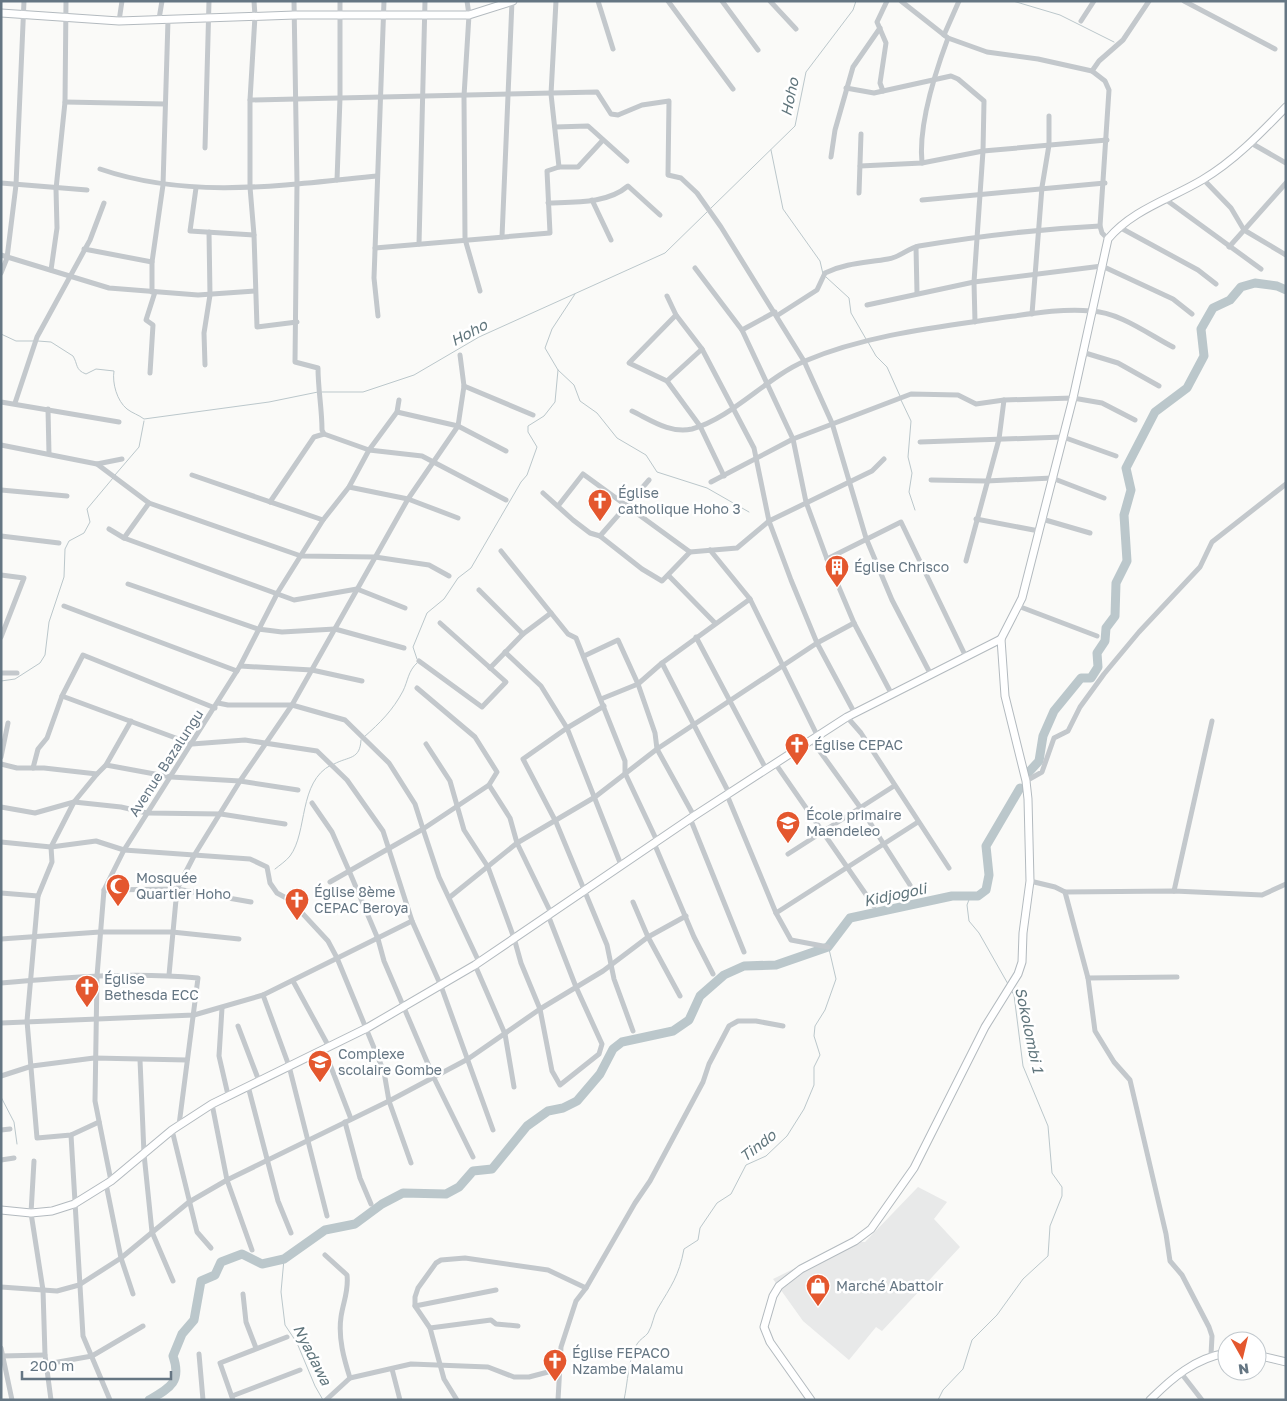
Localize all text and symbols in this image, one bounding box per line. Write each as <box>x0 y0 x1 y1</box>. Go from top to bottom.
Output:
water label: Hoho <box>776 75 802 118</box>
water label: Hoho <box>447 315 491 349</box>
place label: Église catholique Hoho 3 <box>618 484 741 517</box>
church icon: Église catholique Hoho 3 <box>587 488 613 522</box>
building icon: Église Chrisco <box>824 554 850 588</box>
place label: Église Chrisco <box>854 558 949 575</box>
street label: Avenue Bazalungu <box>125 706 206 819</box>
church icon: Église CEPAC <box>784 732 810 766</box>
place label: Église CEPAC <box>814 736 903 753</box>
place label: École primaire Maendeleo <box>806 806 902 839</box>
school or university icon: École primaire Maendeleo <box>775 810 801 844</box>
place label: Mosquée Quartier Hoho <box>136 869 231 902</box>
mosque icon: Mosquée Quartier Hoho <box>105 873 131 907</box>
water label: Kidjogoli <box>862 878 930 910</box>
place label: Église 8ème CEPAC Beroya <box>314 883 409 916</box>
church icon: Église 8ème CEPAC Beroya <box>284 887 310 921</box>
place label: Église Bethesda ECC <box>104 970 199 1003</box>
church icon: Église Bethesda ECC <box>74 974 100 1008</box>
water label: Sokolombi 1 <box>1012 985 1048 1075</box>
place label: Complexe scolaire Gombe <box>338 1045 442 1078</box>
school or university icon: Complexe scolaire Gombe <box>307 1049 333 1083</box>
water label: Tindo <box>736 1125 780 1165</box>
shop icon: Marché Abattoir <box>805 1273 831 1307</box>
place label: Marché Abattoir <box>836 1277 944 1294</box>
water label: Nyadawa <box>289 1321 336 1389</box>
north arrow <box>1217 1331 1267 1381</box>
place label: Église FEPACO Nzambe Malamu <box>572 1344 684 1377</box>
scale bar <box>22 1348 171 1380</box>
church icon: Église FEPACO Nzambe Malamu <box>542 1348 568 1382</box>
text: 200 m <box>30 1356 74 1374</box>
text: N <box>1237 1360 1250 1379</box>

